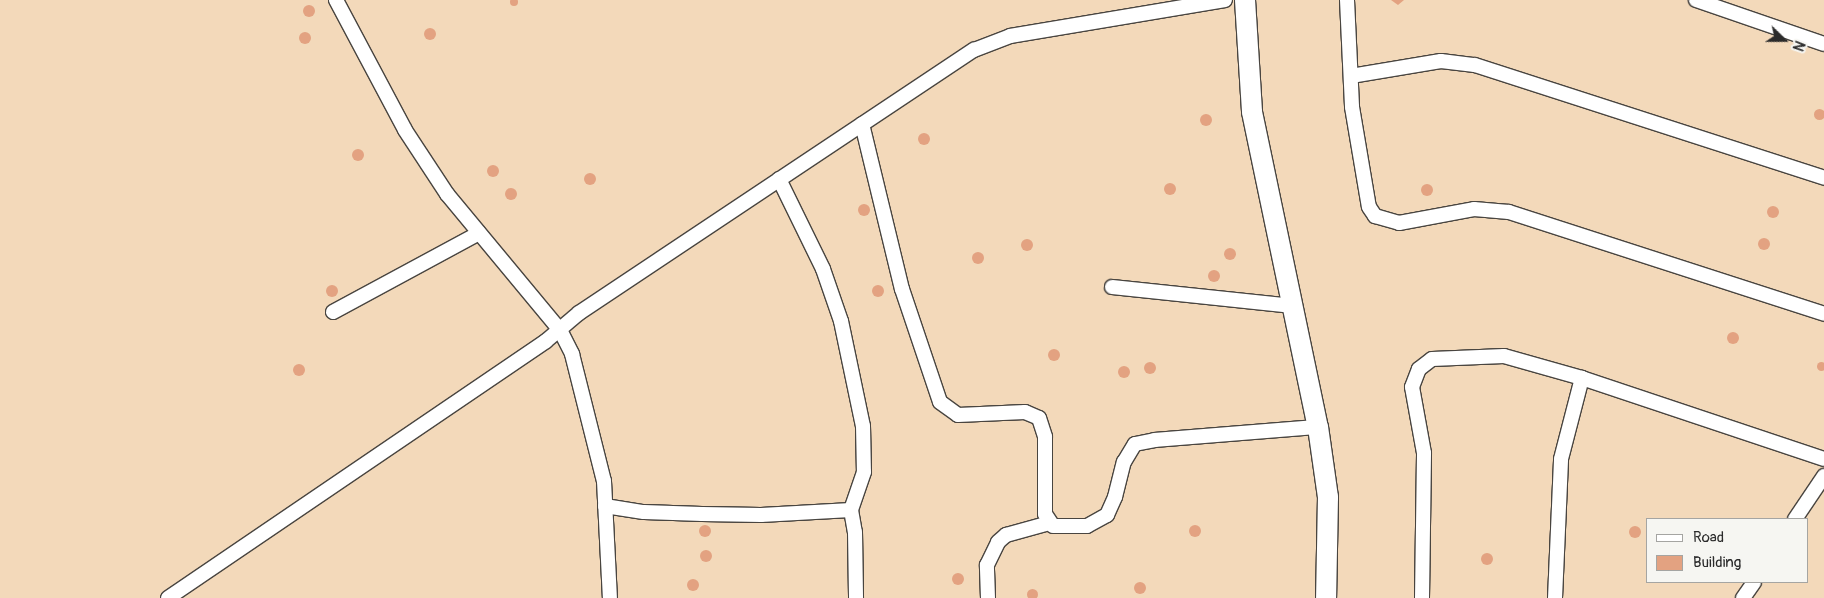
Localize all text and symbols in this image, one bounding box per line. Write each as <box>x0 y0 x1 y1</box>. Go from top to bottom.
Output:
north arrow <box>1759 15 1809 65</box>
text: N <box>1789 38 1808 53</box>
legend <box>1646 518 1809 583</box>
text: Road <box>1693 528 1724 547</box>
text: Building <box>1693 553 1741 572</box>

